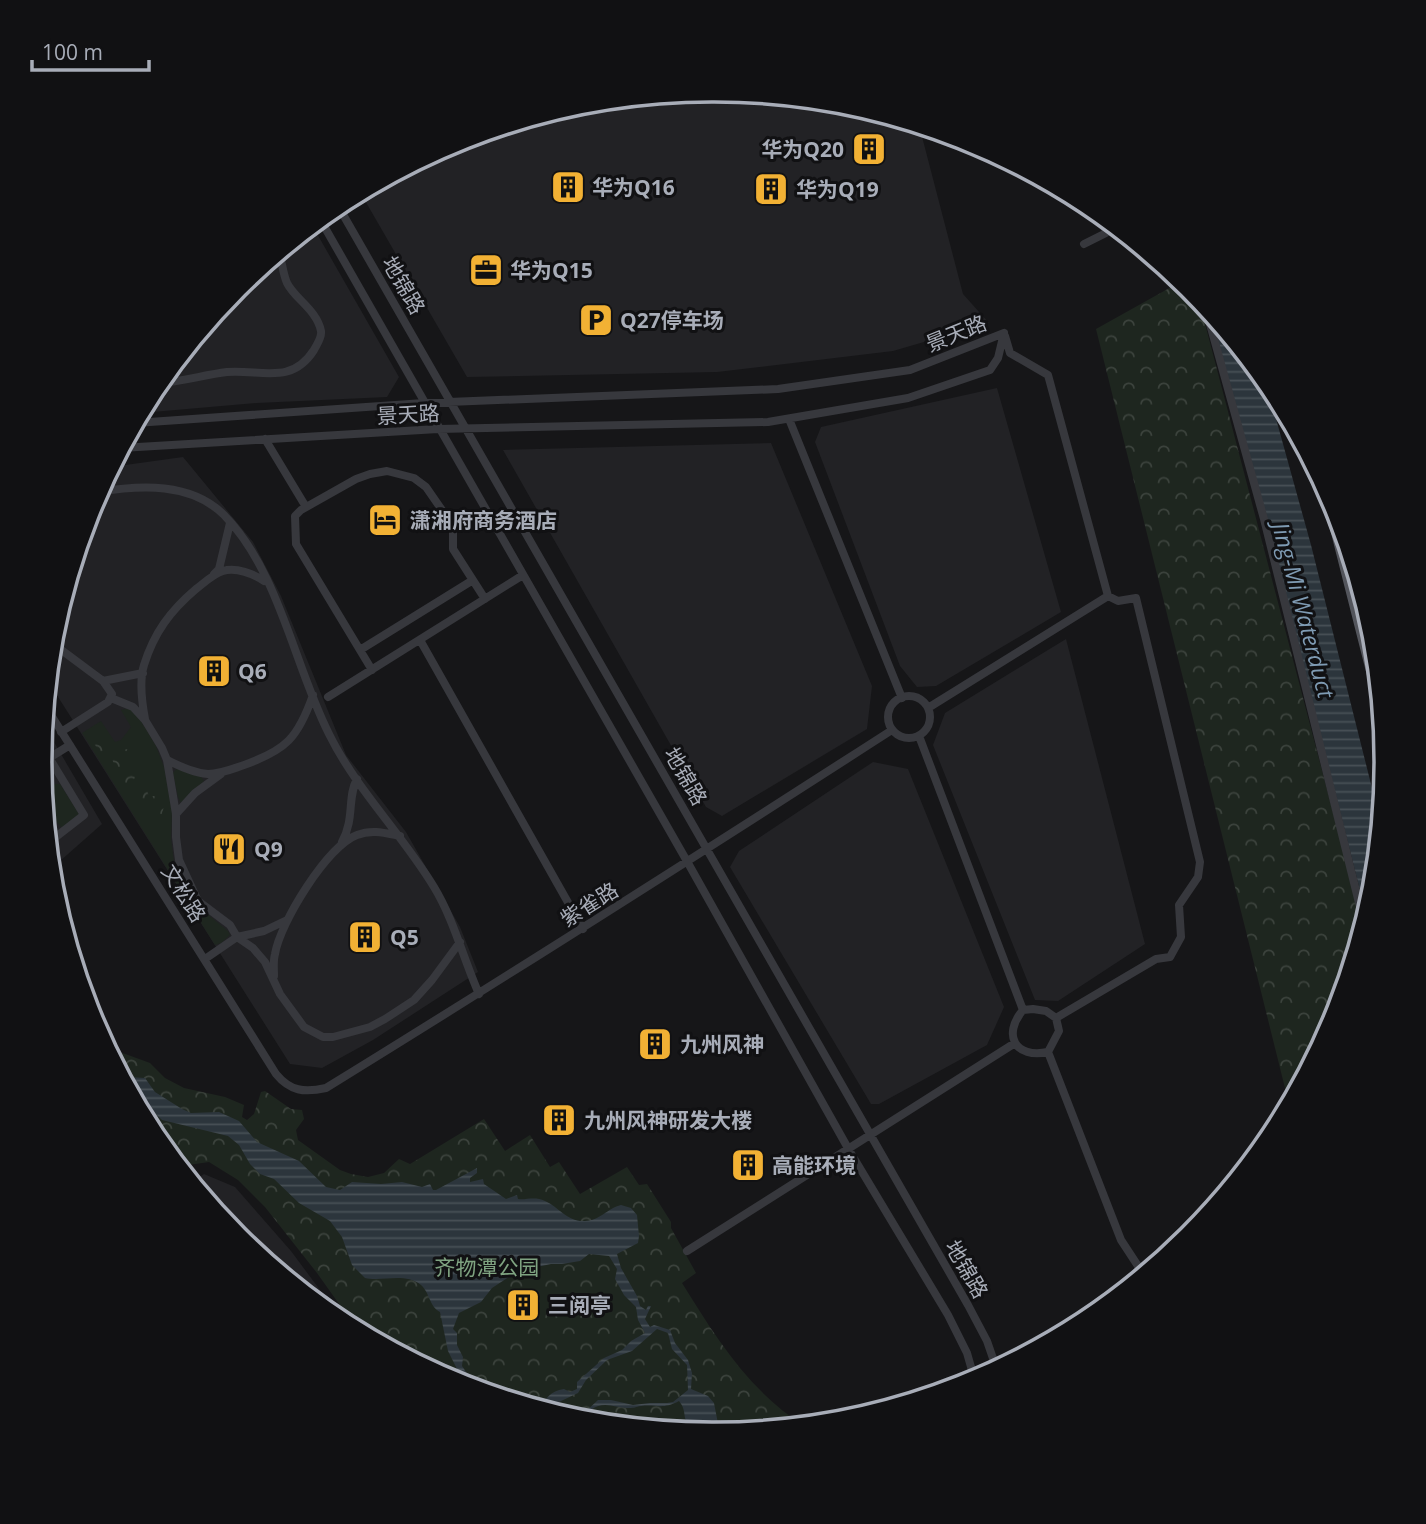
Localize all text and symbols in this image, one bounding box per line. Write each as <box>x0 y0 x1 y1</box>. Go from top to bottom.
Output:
scale bar <box>32 28 149 72</box>
text: 100 m <box>42 38 103 66</box>
building icon: 华为Q20 <box>850 130 888 168</box>
place label: 华为Q20 <box>761 135 844 163</box>
building icon: 华为Q16 <box>549 168 587 206</box>
building icon: 华为Q19 <box>752 170 790 208</box>
place label: 华为Q16 <box>592 173 675 201</box>
place label: 华为Q19 <box>796 175 879 203</box>
street label: 地锦路 <box>376 251 432 319</box>
office icon: 华为Q15 <box>467 251 505 289</box>
place label: 华为Q15 <box>510 256 593 284</box>
parking icon: Q27停车场 <box>577 301 615 339</box>
place label: Q27停车场 <box>620 306 724 334</box>
street label: 景天路 <box>922 308 990 358</box>
street label: 景天路 <box>376 398 440 430</box>
hotel icon: 潇湘府商务酒店 <box>366 501 404 539</box>
place label: 潇湘府商务酒店 <box>410 506 557 534</box>
water label: Jing-Mi Waterduct <box>1264 515 1343 703</box>
building icon: Q6 <box>195 652 233 690</box>
place label: Q6 <box>238 657 267 685</box>
street label: 地锦路 <box>658 742 714 810</box>
restaurant icon: Q9 <box>210 830 248 868</box>
place label: Q9 <box>254 835 283 863</box>
street label: 文松路 <box>155 859 213 927</box>
street label: 紫雀路 <box>555 875 623 933</box>
building icon: Q5 <box>346 918 384 956</box>
place label: Q5 <box>390 923 419 951</box>
building icon: 九州风神 <box>636 1025 674 1063</box>
place label: 九州风神 <box>680 1030 764 1058</box>
building icon: 九州风神研发大楼 <box>540 1101 578 1139</box>
place label: 九州风神研发大楼 <box>584 1106 752 1134</box>
building icon: 高能环境 <box>729 1146 767 1184</box>
place label: 高能环境 <box>772 1151 856 1179</box>
street label: 地锦路 <box>939 1235 995 1303</box>
park label: 齐物潭公园 <box>435 1253 540 1281</box>
building icon: 三阅亭 <box>504 1286 542 1324</box>
place label: 三阅亭 <box>548 1291 611 1319</box>

